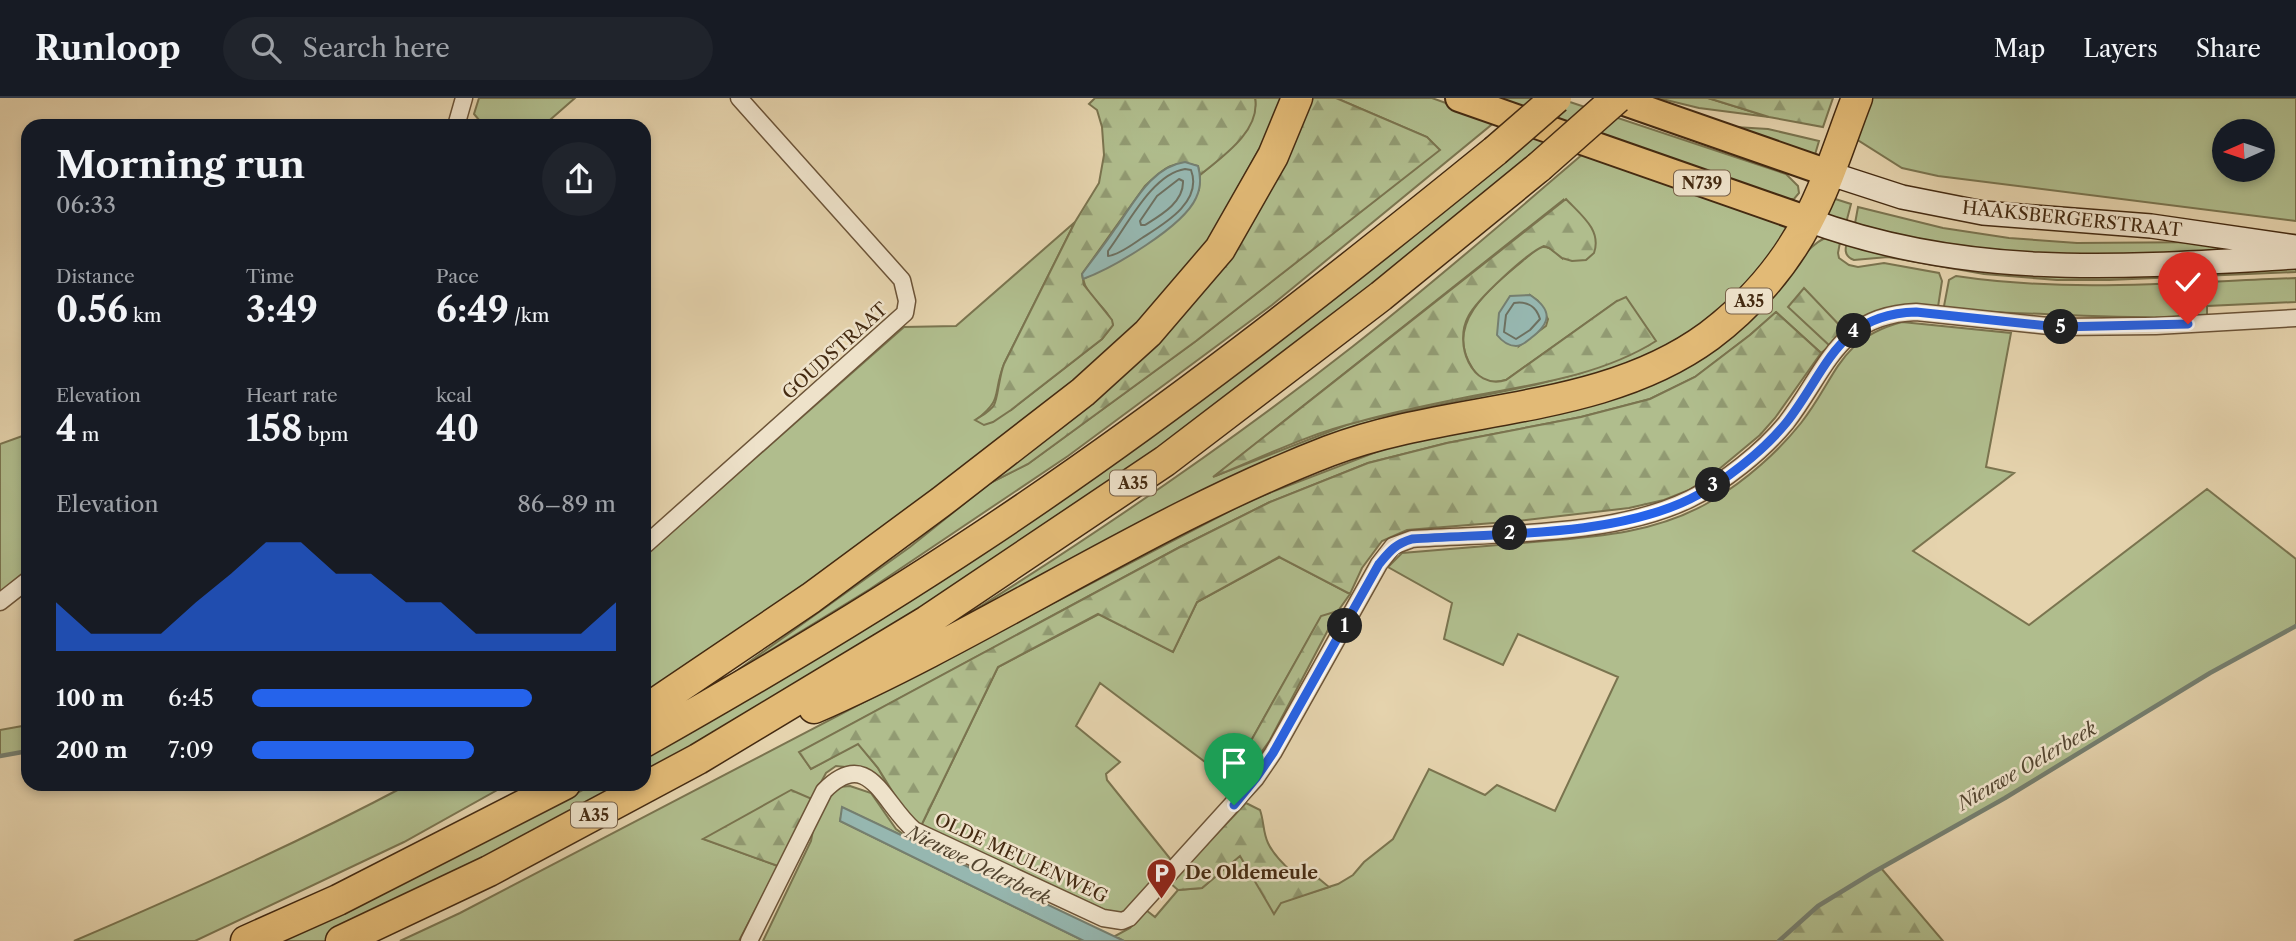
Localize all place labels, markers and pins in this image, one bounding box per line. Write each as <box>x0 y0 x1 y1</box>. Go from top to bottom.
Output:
pin <box>2158 252 2218 324</box>
pin: 5 <box>2044 310 2078 344</box>
pin: 4 <box>1836 314 1871 348</box>
pin: 3 <box>1696 468 1730 502</box>
pin: 2 <box>1492 516 1528 550</box>
pin: 1 <box>1328 608 1362 644</box>
pin <box>1204 733 1264 805</box>
parking icon: De Oldemeule <box>1145 856 1179 900</box>
place label: De Oldemeule <box>1185 862 1318 884</box>

